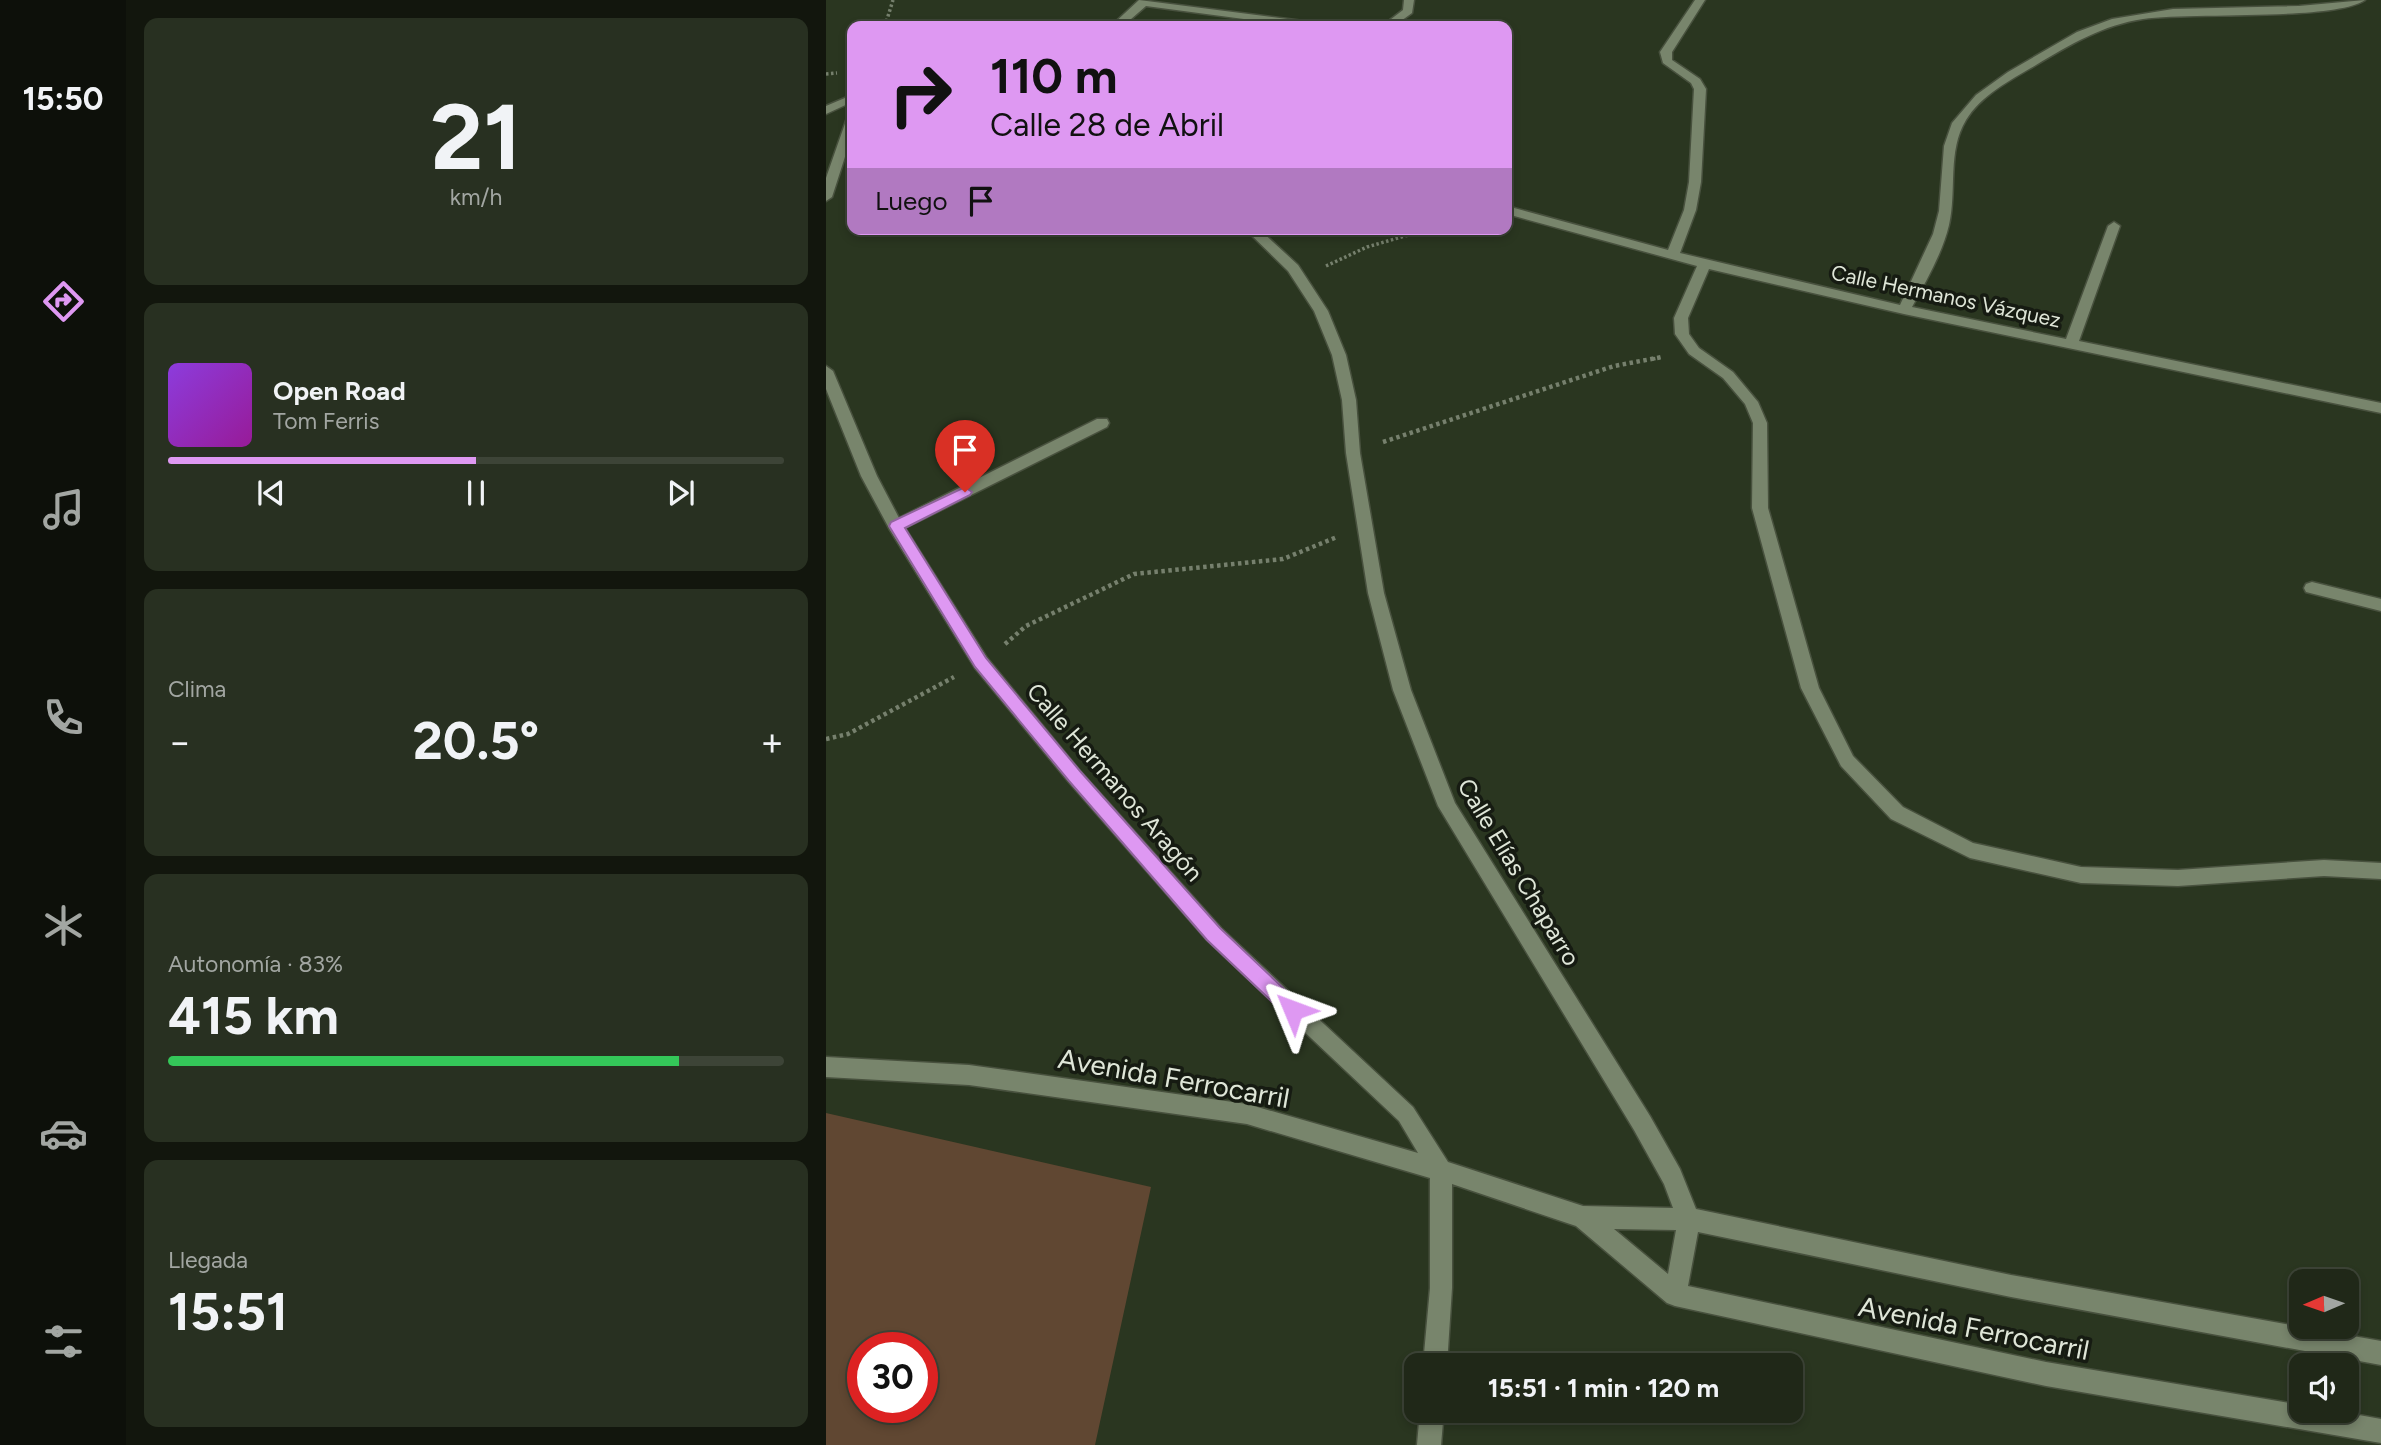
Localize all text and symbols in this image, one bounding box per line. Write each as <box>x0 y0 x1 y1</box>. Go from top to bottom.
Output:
text: 110 m <box>990 46 1118 105</box>
icon: right <box>875 49 966 140</box>
text: 15:50 <box>22 80 104 118</box>
text: 21 <box>430 83 522 192</box>
text: Calle 28 de Abril <box>990 106 1224 144</box>
icon: arrive <box>962 182 1000 220</box>
text: km/h <box>450 183 502 211</box>
text: Luego <box>875 185 948 217</box>
street label: Calle Hermanos Vázquez <box>1829 259 2063 333</box>
icon: directions <box>39 277 88 326</box>
text: Open Road <box>273 375 406 407</box>
text: Tom Ferris <box>273 407 379 435</box>
pin <box>935 420 995 492</box>
icon: arrive <box>946 431 984 469</box>
icon: previous <box>252 474 290 512</box>
icon: pause <box>457 474 495 512</box>
icon: next <box>662 474 700 512</box>
icon: music <box>39 485 88 534</box>
text: Clima <box>168 675 226 703</box>
street label: Calle Hermanos Aragón <box>1021 677 1209 887</box>
icon: phone <box>39 693 88 742</box>
text: 20.5° <box>413 710 539 772</box>
text: − <box>168 719 192 765</box>
text: + <box>760 719 784 765</box>
street label: Calle Elías Chaparro <box>1452 773 1586 971</box>
icon: climate <box>39 901 88 950</box>
text: Autonomía · 83% <box>168 950 343 978</box>
position arrow <box>1256 973 1330 1047</box>
text: 415 km <box>168 985 339 1047</box>
street label: Avenida Ferrocarril <box>1056 1041 1292 1115</box>
icon: car <box>39 1109 88 1158</box>
text: Llegada <box>168 1246 248 1274</box>
north arrow <box>2289 1269 2359 1339</box>
map controls <box>2289 1269 2359 1423</box>
text: 15:51 <box>168 1281 288 1343</box>
street label: Avenida Ferrocarril <box>1856 1289 2092 1367</box>
icon: filters <box>39 1317 88 1366</box>
speed limit sign: 30 <box>847 1332 938 1423</box>
button: sound <box>2289 1353 2359 1423</box>
text: 15:51 · 1 min · 120 m <box>1488 1372 1719 1404</box>

